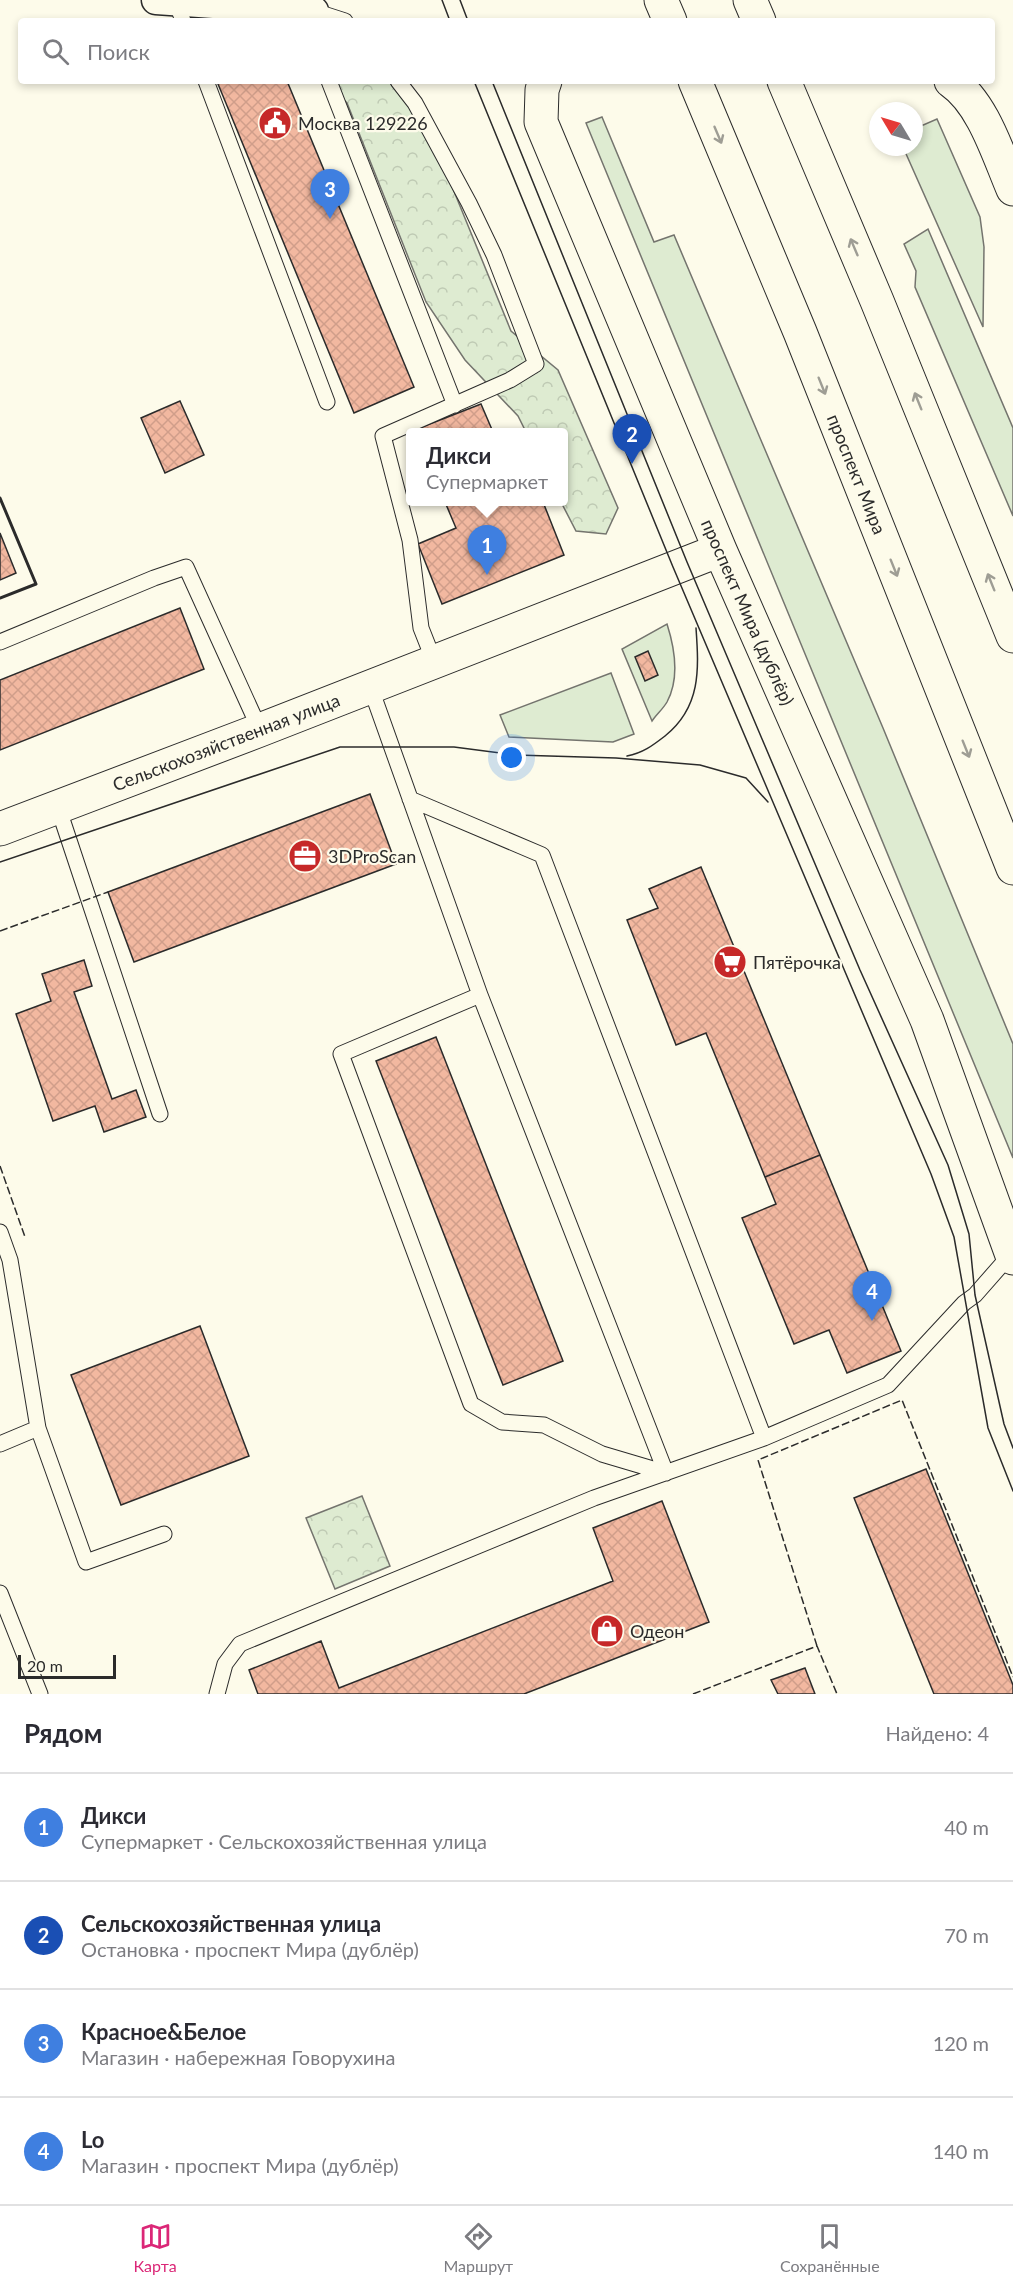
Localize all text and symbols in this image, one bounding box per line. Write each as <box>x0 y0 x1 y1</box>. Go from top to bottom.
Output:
search box <box>18 18 995 84</box>
icon: search <box>39 35 72 68</box>
text: Поиск <box>87 38 150 65</box>
north arrow <box>869 102 923 156</box>
public building icon: Москва 129226 <box>257 105 293 141</box>
place label: Москва 129226 <box>298 112 428 134</box>
one-way arrow <box>713 125 724 144</box>
pin: 3 <box>310 170 350 219</box>
one-way arrow <box>848 238 859 257</box>
one-way arrow <box>817 376 828 395</box>
one-way arrow <box>912 392 923 411</box>
street label: проспект Мира <box>823 411 891 537</box>
pin: 2 <box>612 414 652 464</box>
popup <box>406 428 568 506</box>
text: Дикси <box>426 442 491 469</box>
text: Супермаркет <box>426 469 548 493</box>
street label: проспект Мира (дублёр) <box>697 515 799 709</box>
pin: 1 <box>468 526 506 575</box>
one-way arrow <box>889 558 900 576</box>
one-way arrow <box>985 573 996 592</box>
street label: Сельскохозяйственная улица <box>109 688 343 796</box>
one-way arrow <box>961 739 972 758</box>
your location <box>497 743 526 772</box>
office icon: 3DProScan <box>287 838 323 874</box>
place label: 3DProScan <box>328 845 416 867</box>
supermarket icon: Пятёрочка <box>712 944 748 980</box>
place label: Пятёрочка <box>753 951 841 973</box>
pin: 4 <box>852 1272 892 1321</box>
shop icon: Одеон <box>589 1613 625 1649</box>
place label: Одеон <box>630 1620 684 1642</box>
scale bar <box>18 1652 116 1680</box>
text: 20 m <box>27 1656 63 1675</box>
text: Рядом <box>24 1717 102 1749</box>
text: Найдено: 4 <box>886 1721 989 1745</box>
text: Дикси <box>81 1802 146 1829</box>
text: 1 <box>38 1815 49 1839</box>
text: 40 m <box>944 1815 989 1839</box>
text: Супермаркет · Сельскохозяйственная улица <box>81 1829 487 1853</box>
text: Сельскохозяйственная улица <box>81 1910 381 1937</box>
text: 2 <box>38 1923 49 1947</box>
text: 70 m <box>944 1923 989 1947</box>
text: Остановка · проспект Мира (дублёр) <box>81 1937 419 1961</box>
text: Красное&Белое <box>81 2018 246 2045</box>
text: 3 <box>38 2031 49 2055</box>
text: 120 m <box>933 2031 989 2055</box>
text: Магазин · набережная Говорухина <box>81 2045 395 2069</box>
text: Lo <box>81 2126 105 2153</box>
text: 4 <box>38 2139 49 2163</box>
text: 140 m <box>933 2139 989 2163</box>
text: Магазин · проспект Мира (дублёр) <box>81 2153 399 2177</box>
tab: Карта <box>133 2220 177 2275</box>
tab: Маршрут <box>443 2220 513 2275</box>
tab: Сохранённые <box>780 2220 880 2275</box>

